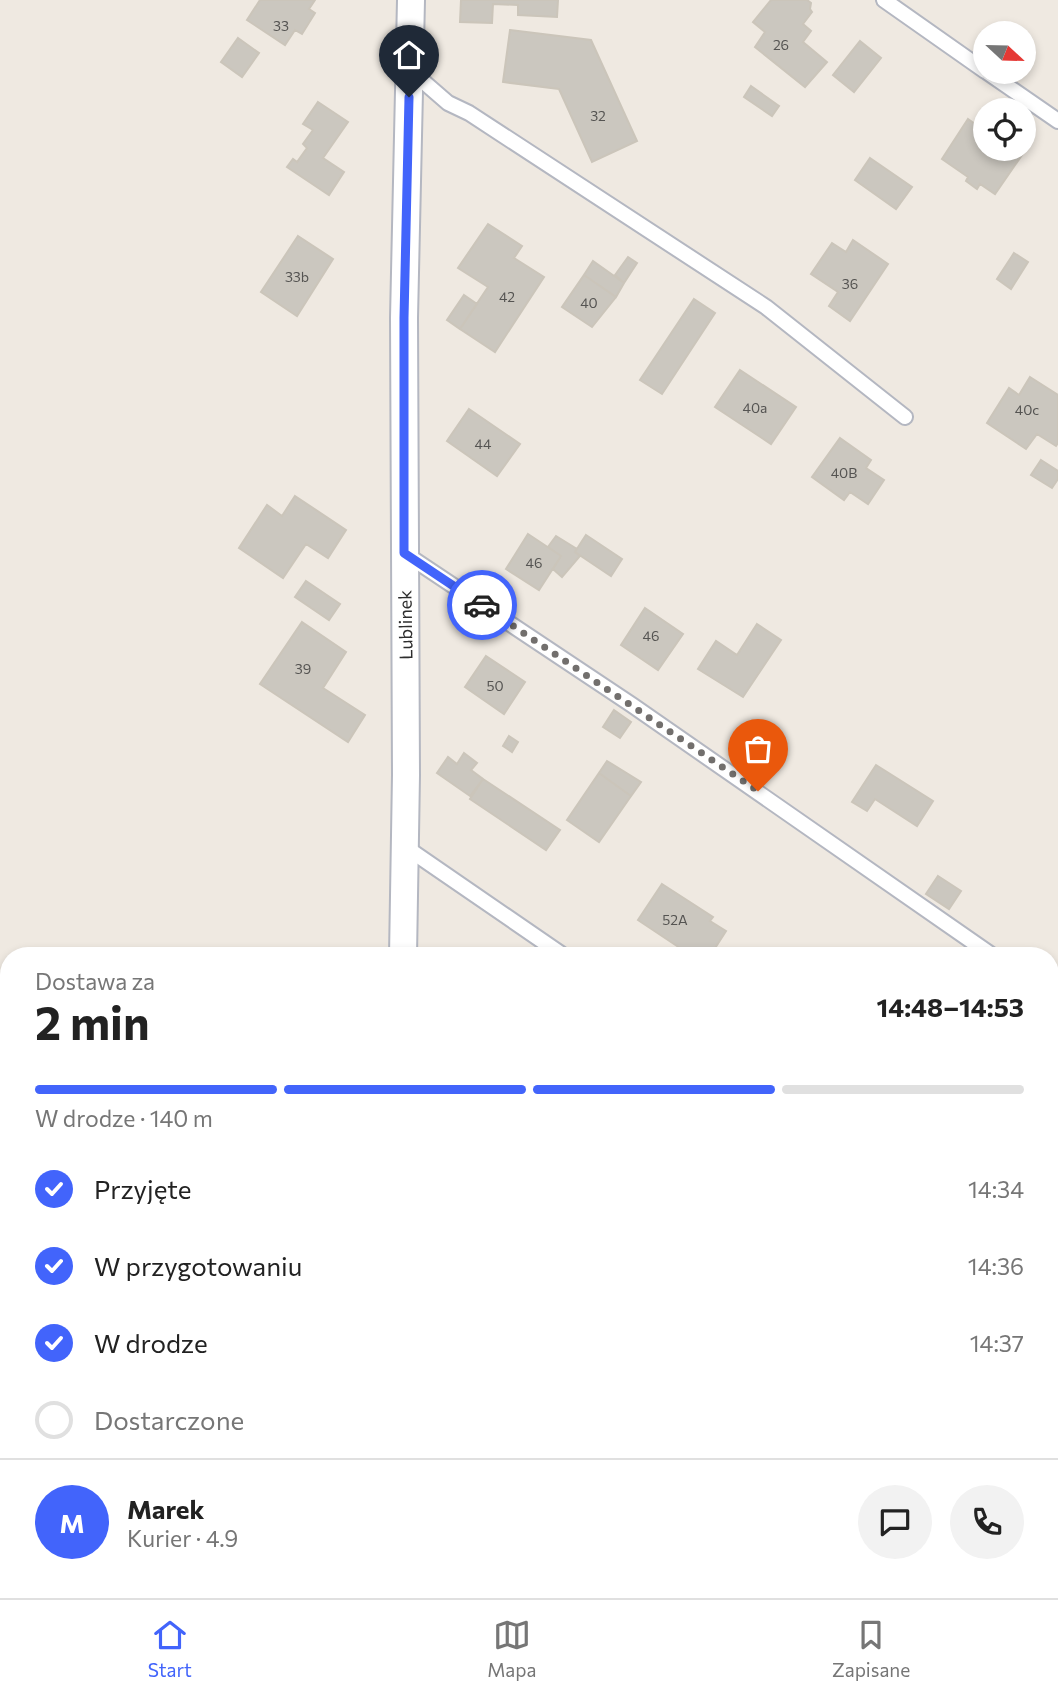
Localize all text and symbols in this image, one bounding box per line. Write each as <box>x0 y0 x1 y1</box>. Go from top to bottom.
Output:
house number: 33 <box>273 17 289 34</box>
north arrow <box>973 21 1036 84</box>
map controls <box>973 21 1036 161</box>
pin <box>379 25 439 97</box>
icon: home <box>390 36 428 74</box>
house number: 26 <box>773 36 789 53</box>
button: locate <box>973 98 1036 161</box>
house number: 32 <box>590 107 606 124</box>
house number: 33b <box>285 268 309 285</box>
house number: 36 <box>842 275 858 292</box>
house number: 42 <box>499 288 515 305</box>
house number: 40 <box>580 294 598 311</box>
house number: 40a <box>743 399 767 416</box>
house number: 40c <box>1015 401 1039 418</box>
house number: 44 <box>475 435 492 452</box>
house number: 40B <box>831 464 857 481</box>
house number: 46 <box>526 554 542 571</box>
courier <box>447 570 517 640</box>
icon: car <box>463 586 501 624</box>
street label: Lublinek <box>393 590 417 660</box>
house number: 46 <box>643 627 659 644</box>
house number: 39 <box>295 660 311 677</box>
house number: 50 <box>486 677 504 694</box>
pin <box>728 719 788 791</box>
icon: bag <box>739 730 777 768</box>
house number: 52A <box>662 911 688 928</box>
text: Dostawa za <box>35 967 155 995</box>
text: 14:48–14:53 <box>877 991 1024 1022</box>
text: 2 min <box>35 993 150 1049</box>
text: W drodze · 140 m <box>35 1104 213 1132</box>
icon: check <box>35 1170 73 1208</box>
text: Przyjęte <box>94 1173 191 1204</box>
text: 14:34 <box>968 1175 1024 1203</box>
icon: check <box>35 1247 73 1285</box>
text: W przygotowaniu <box>94 1250 302 1281</box>
text: 14:36 <box>968 1252 1024 1280</box>
icon: check <box>35 1324 73 1362</box>
text: W drodze <box>94 1327 208 1358</box>
text: 14:37 <box>970 1329 1024 1357</box>
text: Dostarczone <box>94 1404 244 1435</box>
button: chat <box>858 1485 932 1559</box>
button: phone <box>950 1485 1024 1559</box>
text: Marek <box>127 1493 204 1524</box>
text: M <box>59 1507 85 1538</box>
text: Kurier · 4.9 <box>127 1524 238 1552</box>
tab: Start <box>148 1616 192 1681</box>
tab: Mapa <box>487 1616 536 1681</box>
tab: Zapisane <box>832 1616 910 1681</box>

